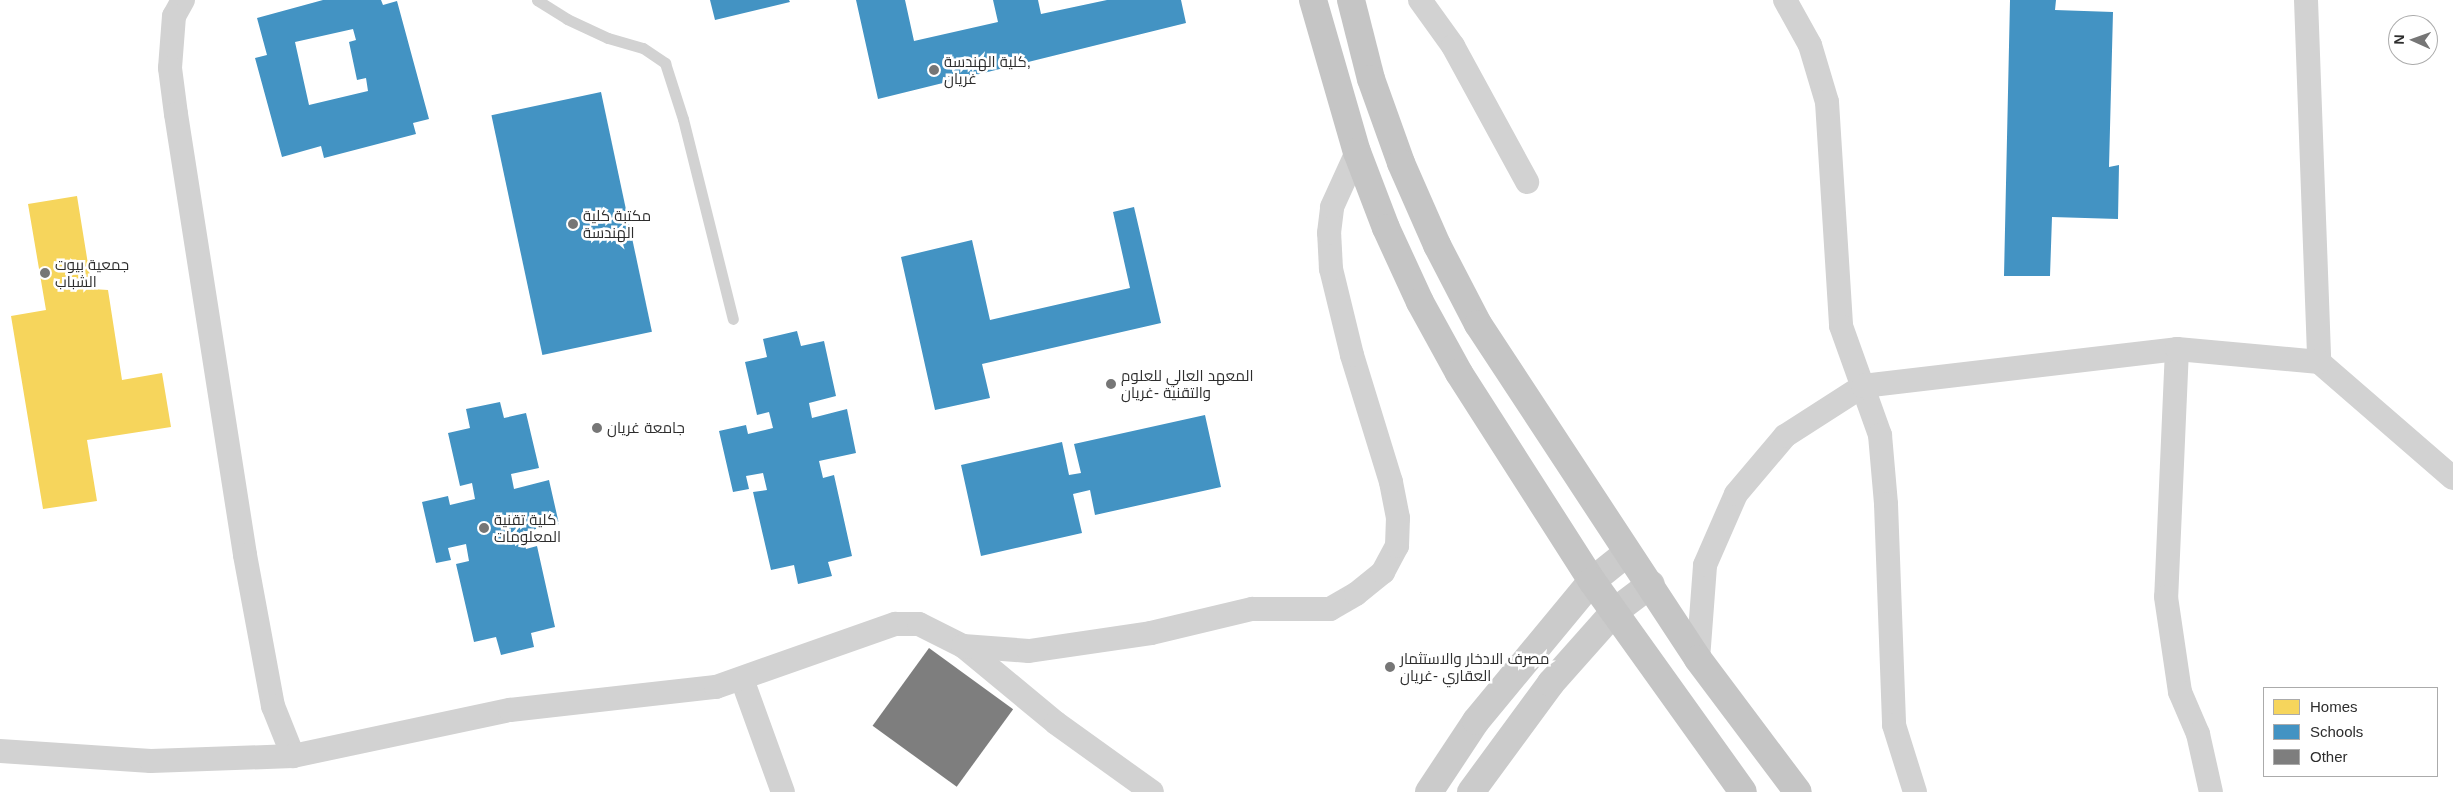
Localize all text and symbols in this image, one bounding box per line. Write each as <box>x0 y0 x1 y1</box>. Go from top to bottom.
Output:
north arrow <box>2388 15 2438 65</box>
text: N <box>2391 34 2407 45</box>
place label: كلية الهندسة, غريان <box>944 52 1031 87</box>
marker: كلية الهندسة, غريان <box>928 64 940 76</box>
place label: مكتبة كلية الهندسة <box>583 206 651 241</box>
marker: مكتبة كلية الهندسة <box>567 218 579 230</box>
place label: جمعية بيوت الشباب <box>55 255 129 290</box>
marker: جمعية بيوت الشباب <box>39 267 51 279</box>
place label: المعهد العالي للعلوم والتقنية -غريان <box>1121 366 1253 401</box>
marker: المعهد العالي للعلوم والتقنية -غريان <box>1105 378 1117 390</box>
place label: جامعة غريان <box>607 419 685 437</box>
marker: جامعة غريان <box>591 422 603 434</box>
place label: كلية تقنية المعلومات <box>494 510 561 545</box>
marker: كلية تقنية المعلومات <box>478 522 490 534</box>
place label: مصرف الادخار والاستثمار العقاري -غريان <box>1400 649 1549 684</box>
marker: مصرف الادخار والاستثمار العقاري -غريان <box>1384 661 1396 673</box>
legend <box>2263 687 2438 777</box>
text: Homes <box>2310 698 2358 715</box>
text: Schools <box>2310 723 2363 740</box>
text: Other <box>2310 748 2348 765</box>

